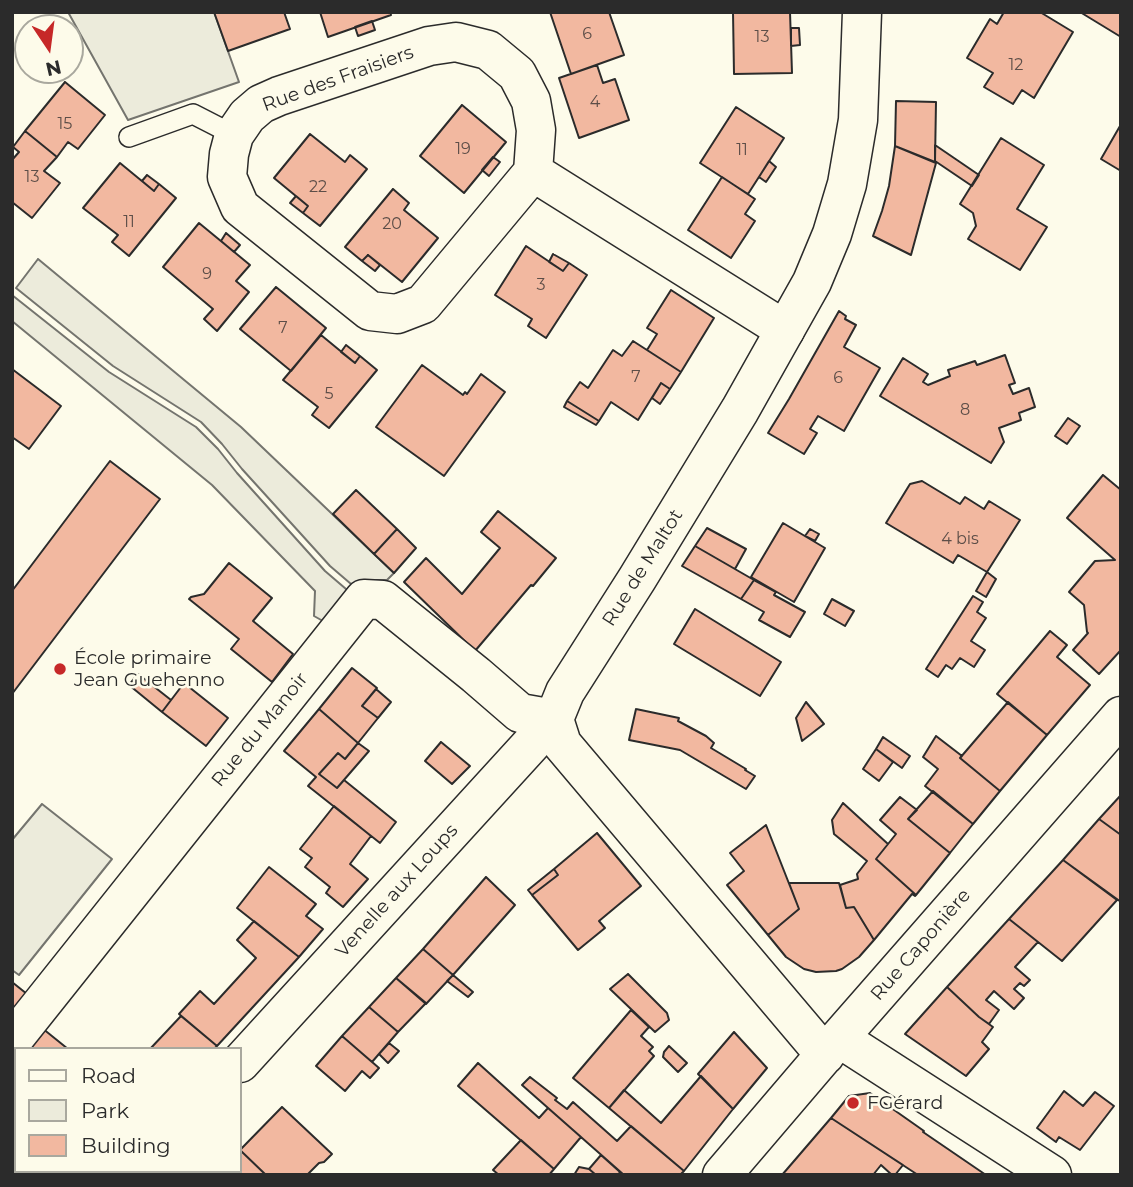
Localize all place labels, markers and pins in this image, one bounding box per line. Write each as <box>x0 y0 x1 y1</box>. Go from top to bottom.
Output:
place label: École primaire Jean Guehenno <box>74 647 225 691</box>
marker: École primaire Jean Guehenno <box>52 661 68 677</box>
place label: FGérard <box>867 1092 943 1114</box>
marker: FGérard <box>845 1095 861 1111</box>

